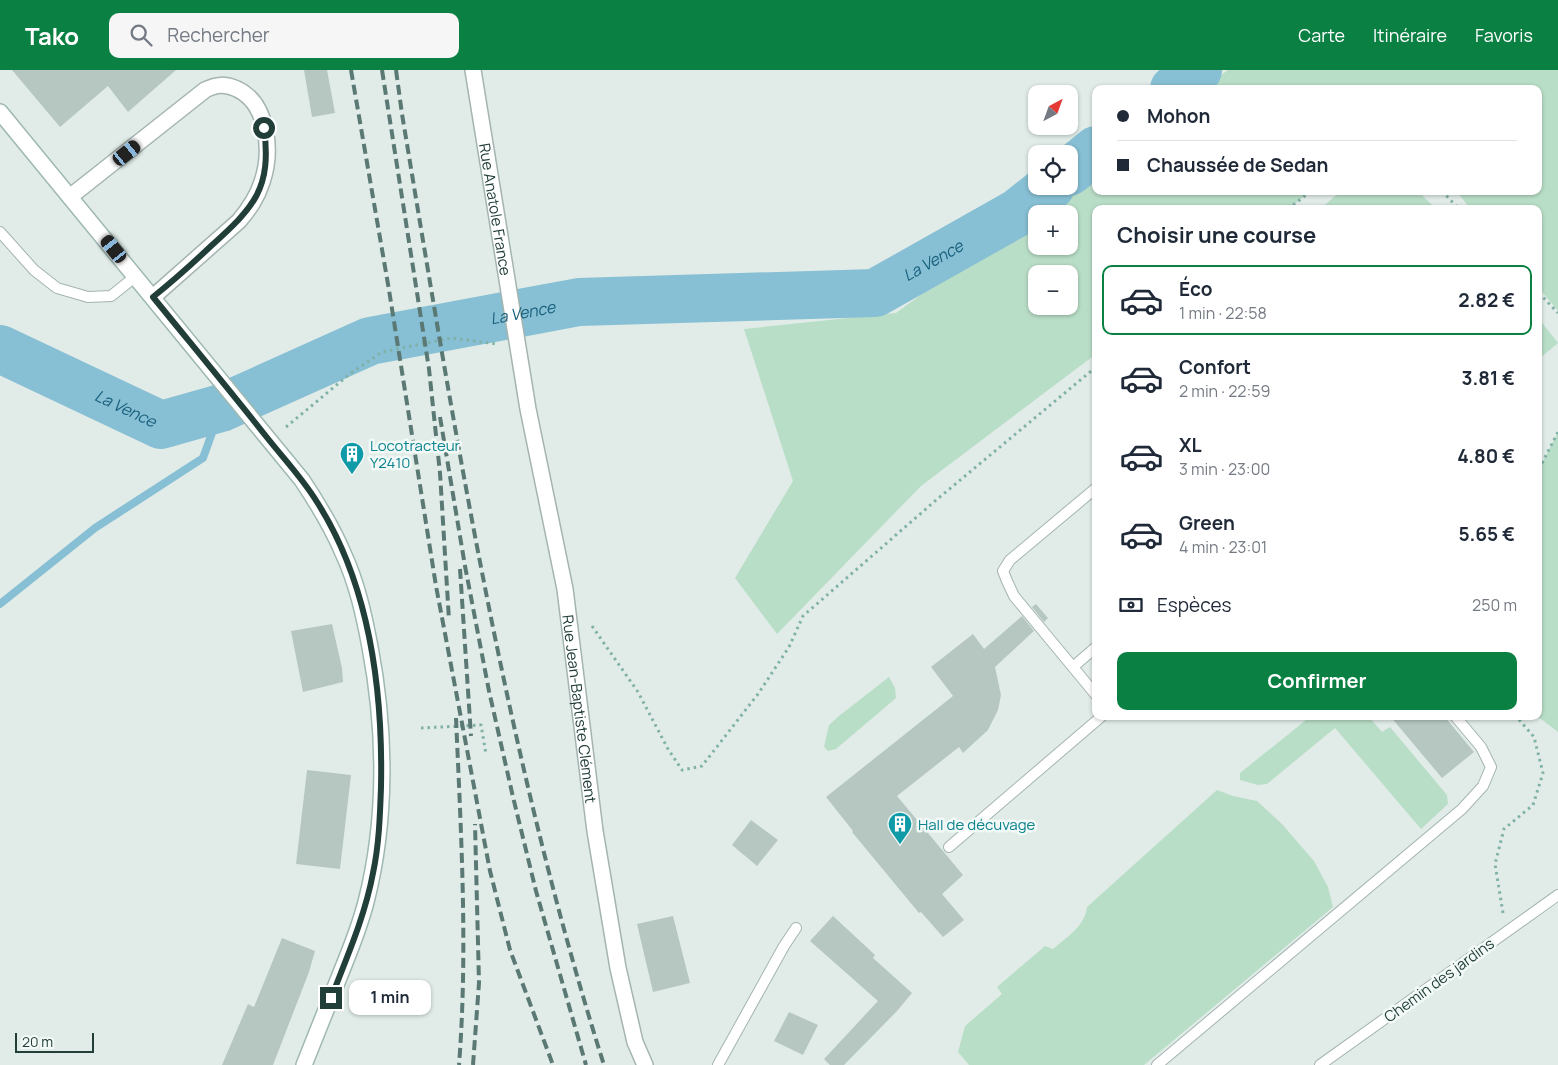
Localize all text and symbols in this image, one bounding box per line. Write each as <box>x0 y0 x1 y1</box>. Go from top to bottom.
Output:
search box <box>109 13 459 58</box>
text: Tako <box>25 19 79 52</box>
icon: search <box>127 21 155 49</box>
text: Rechercher <box>167 22 270 48</box>
text: Carte <box>1298 23 1345 47</box>
text: Itinéraire <box>1373 23 1447 47</box>
text: Favoris <box>1475 23 1533 47</box>
north arrow <box>1028 85 1078 135</box>
map controls <box>1028 85 1078 315</box>
text: Mohon <box>1147 103 1211 129</box>
route start <box>253 117 275 139</box>
car <box>110 138 143 168</box>
street label: Rue Anatole France <box>475 142 517 277</box>
button: locate <box>1028 145 1078 195</box>
text: Chaussée de Sedan <box>1147 152 1328 178</box>
button: + <box>1028 205 1078 255</box>
text: Choisir une course <box>1117 220 1316 250</box>
car <box>98 233 129 265</box>
water label: La Vence <box>899 234 968 286</box>
button: − <box>1028 265 1078 315</box>
text: Éco <box>1179 276 1213 302</box>
icon: car <box>1119 278 1164 323</box>
text: 2.82 € <box>1458 287 1515 313</box>
water label: La Vence <box>488 295 558 329</box>
text: 1 min · 22:58 <box>1179 302 1267 324</box>
text: Confort <box>1179 354 1251 380</box>
icon: car <box>1119 356 1164 401</box>
text: 3.81 € <box>1461 365 1515 391</box>
text: 2 min · 22:59 <box>1179 380 1270 402</box>
water label: La Vence <box>91 384 162 433</box>
text: XL <box>1179 432 1202 458</box>
icon: car <box>1119 434 1164 479</box>
place label: Locotracteur Y2410 <box>370 435 461 473</box>
building icon: Locotracteur Y2410 <box>339 441 365 475</box>
text: 4.80 € <box>1457 443 1515 469</box>
text: 3 min · 23:00 <box>1179 458 1270 480</box>
text: Green <box>1179 510 1235 536</box>
icon: car <box>1119 512 1164 557</box>
text: 5.65 € <box>1458 521 1515 547</box>
text: 4 min · 23:01 <box>1179 536 1267 558</box>
icon: cash <box>1117 591 1145 619</box>
text: Espèces <box>1157 592 1231 618</box>
text: 250 m <box>1472 594 1517 616</box>
street label: Rue Jean-Baptiste Clément <box>558 614 602 804</box>
button: Confirmer <box>1117 652 1517 710</box>
building icon: Hall de décuvage <box>887 811 913 845</box>
place label: Hall de décuvage <box>918 814 1036 835</box>
street label: Chemin des jardins <box>1380 933 1498 1027</box>
callout: 1 min <box>348 980 431 1016</box>
text: 1 min <box>370 986 410 1008</box>
route end <box>320 987 342 1009</box>
scale bar <box>15 1030 94 1053</box>
text: 20 m <box>22 1032 53 1051</box>

